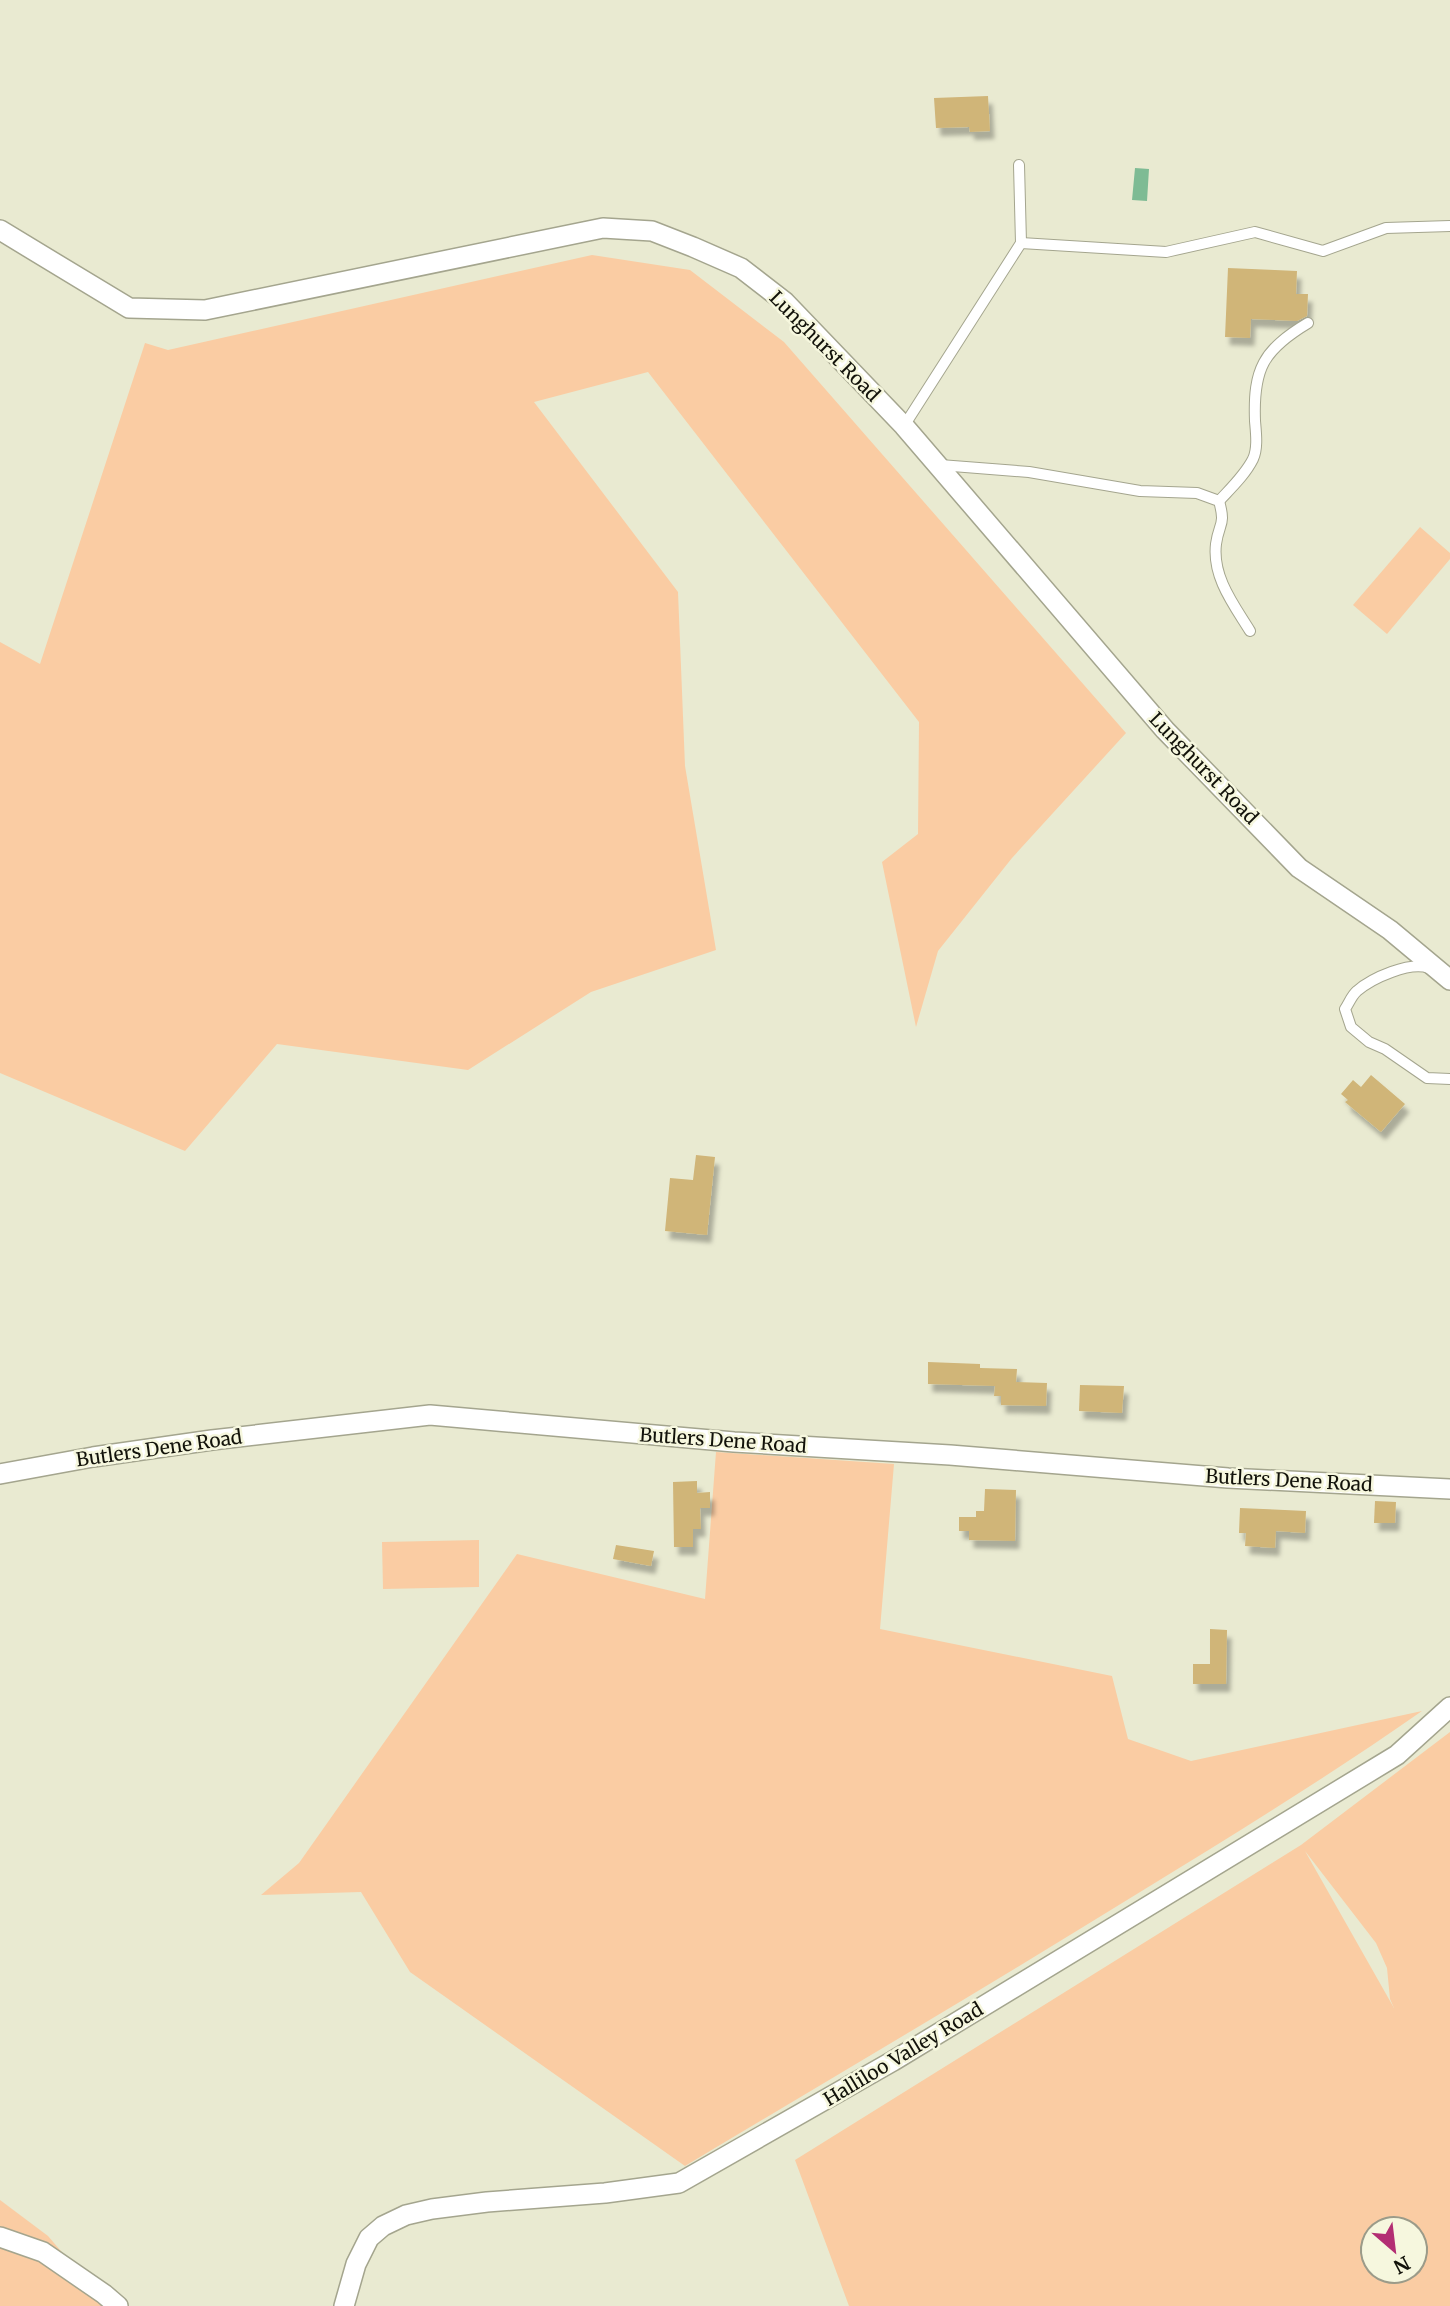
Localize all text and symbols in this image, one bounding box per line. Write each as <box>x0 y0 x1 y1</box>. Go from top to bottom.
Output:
street label: Lunghurst Road <box>765 286 885 406</box>
street label: Lunghurst Road <box>1144 707 1264 829</box>
street label: Butlers Dene Road <box>639 1422 807 1458</box>
street label: Butlers Dene Road <box>74 1424 244 1472</box>
street label: Butlers Dene Road <box>1205 1464 1373 1496</box>
street label: Halliloo Valley Road <box>819 1997 987 2111</box>
north arrow <box>1359 2215 1429 2285</box>
text: N <box>1390 2251 1414 2279</box>

